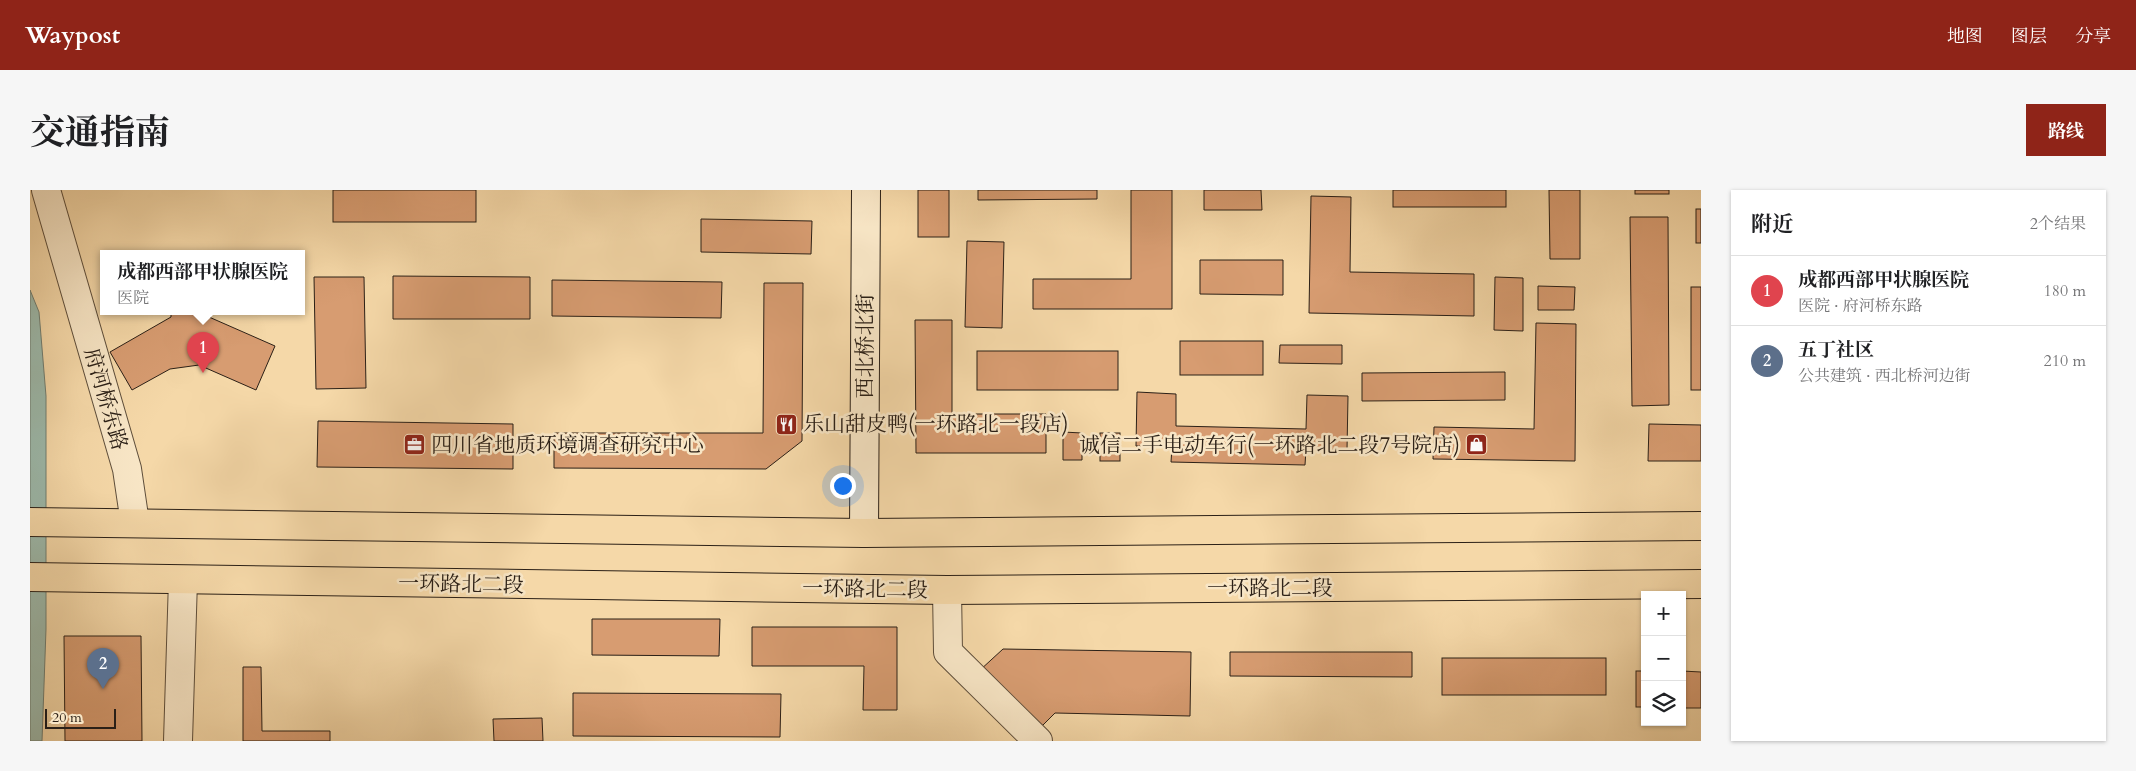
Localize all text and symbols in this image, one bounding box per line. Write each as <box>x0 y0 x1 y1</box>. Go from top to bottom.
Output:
text: Waypost <box>25 19 120 52</box>
text: 地图 <box>1947 24 1983 49</box>
text: 图层 <box>2011 24 2047 49</box>
text: 分享 <box>2075 24 2111 49</box>
button: 路线 <box>2026 104 2106 156</box>
text: 交通指南 <box>30 109 170 157</box>
text: 附近 <box>1751 210 1793 239</box>
text: 2个结果 <box>2030 213 2086 235</box>
popup <box>100 250 305 315</box>
text: 成都西部甲状腺医院 <box>117 259 288 285</box>
text: 成都西部甲状腺医院 <box>1798 267 1969 293</box>
text: 1 <box>1763 280 1771 302</box>
text: 180 m <box>2044 280 2086 302</box>
text: 医院 <box>117 287 149 309</box>
street label: 西北桥北街 <box>851 294 880 399</box>
text: 医院 · 府河桥东路 <box>1798 295 1923 317</box>
pin: 1 <box>187 332 219 373</box>
text: 五丁社区 <box>1798 337 1874 363</box>
street label: 府河桥东路 <box>77 345 134 454</box>
text: 2 <box>1763 350 1771 372</box>
text: 210 m <box>2044 350 2086 372</box>
text: 公共建筑 · 西北桥河边街 <box>1798 365 1971 387</box>
place label: 乐山甜皮鸭(一环路北一段店) <box>803 410 1068 439</box>
restaurant icon: 乐山甜皮鸭(一环路北一段店) <box>775 412 799 436</box>
place label: 四川省地质环境调查研究中心 <box>431 431 704 460</box>
place label: 诚信二手电动车行(一环路北二段7号院店) <box>1079 431 1460 460</box>
office icon: 四川省地质环境调查研究中心 <box>403 433 427 457</box>
shop icon: 诚信二手电动车行(一环路北二段7号院店) <box>1464 433 1488 457</box>
your location <box>830 473 856 499</box>
street label: 一环路北二段 <box>398 569 524 600</box>
street label: 一环路北二段 <box>802 574 928 605</box>
street label: 一环路北二段 <box>1207 574 1333 603</box>
map controls <box>1641 591 1686 726</box>
button: + <box>1641 591 1686 636</box>
button: − <box>1641 636 1686 681</box>
pin: 2 <box>87 648 119 689</box>
button: layers <box>1641 681 1686 726</box>
scale bar <box>45 706 116 729</box>
text: 20 m <box>52 708 82 727</box>

